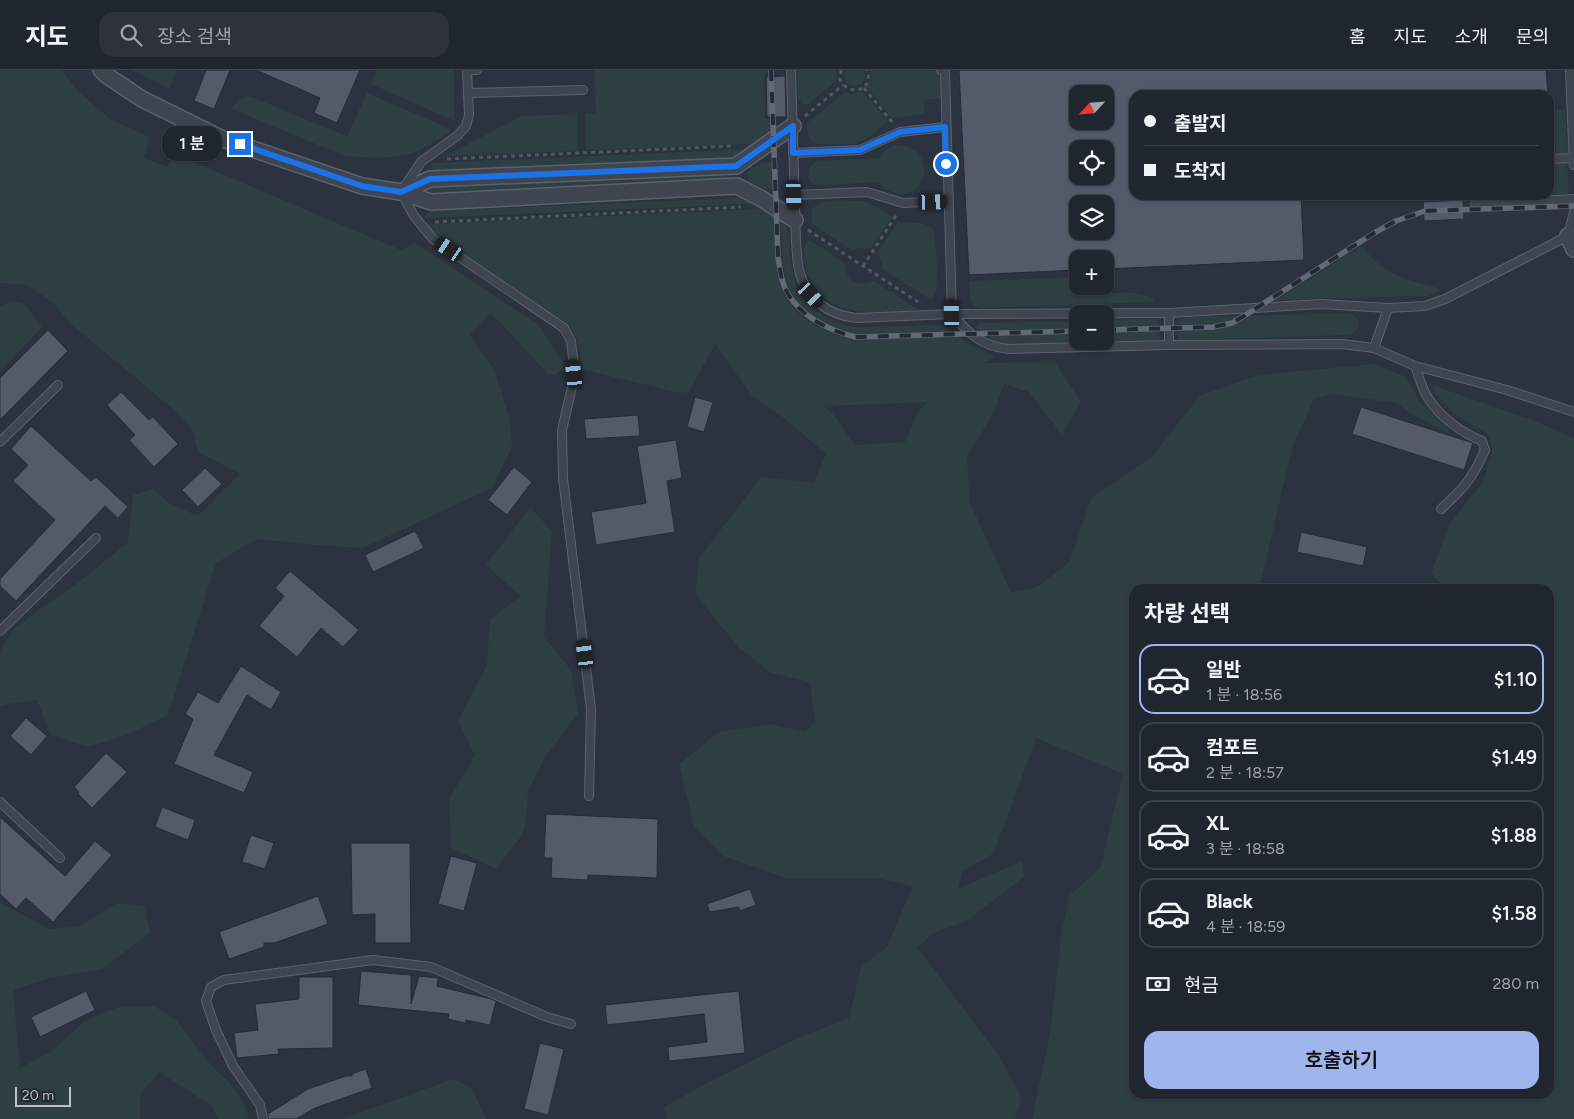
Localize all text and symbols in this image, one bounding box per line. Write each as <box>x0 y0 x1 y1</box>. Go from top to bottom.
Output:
search box <box>99 12 449 57</box>
icon: search <box>117 21 145 49</box>
text: 지도 <box>25 22 69 51</box>
text: 장소 검색 <box>157 25 232 48</box>
text: 홈 <box>1349 26 1366 48</box>
text: 지도 <box>1394 26 1427 48</box>
text: 소개 <box>1455 26 1488 48</box>
text: 문의 <box>1516 26 1549 48</box>
north arrow <box>1069 85 1114 130</box>
map controls <box>1069 85 1114 350</box>
text: 출발지 <box>1174 112 1226 135</box>
callout: 1 분 <box>162 126 222 162</box>
route end <box>229 133 251 155</box>
text: 1 분 <box>179 134 205 153</box>
button: locate <box>1069 140 1114 185</box>
route start <box>935 153 957 175</box>
text: 도착지 <box>1174 160 1226 183</box>
car <box>785 180 802 210</box>
car <box>917 194 948 210</box>
button: layers <box>1069 195 1114 240</box>
car <box>432 234 465 264</box>
button: + <box>1069 250 1114 295</box>
car <box>795 279 826 311</box>
car <box>943 299 960 329</box>
button: − <box>1069 305 1114 350</box>
car <box>564 358 583 390</box>
text: 차량 선택 <box>1144 600 1230 627</box>
car <box>575 638 594 670</box>
icon: car <box>1146 657 1191 702</box>
text: 일반 <box>1206 658 1241 681</box>
text: $1.10 <box>1494 668 1537 691</box>
text: 1 분 · 18:56 <box>1206 685 1282 704</box>
icon: car <box>1146 735 1191 780</box>
text: 컴포트 <box>1206 736 1258 759</box>
text: $1.49 <box>1491 746 1537 769</box>
text: 2 분 · 18:57 <box>1206 763 1284 782</box>
text: XL <box>1206 812 1229 835</box>
icon: car <box>1146 813 1191 858</box>
text: $1.88 <box>1491 824 1537 847</box>
text: 3 분 · 18:58 <box>1206 839 1285 858</box>
text: Black <box>1206 890 1253 913</box>
icon: car <box>1146 891 1191 936</box>
text: $1.58 <box>1491 902 1537 925</box>
text: 4 분 · 18:59 <box>1206 917 1285 936</box>
icon: cash <box>1144 970 1172 998</box>
text: 현금 <box>1184 974 1219 997</box>
text: 280 m <box>1492 974 1539 993</box>
button: 호출하기 <box>1144 1031 1539 1089</box>
scale bar <box>15 1084 71 1107</box>
text: 20 m <box>22 1087 54 1104</box>

